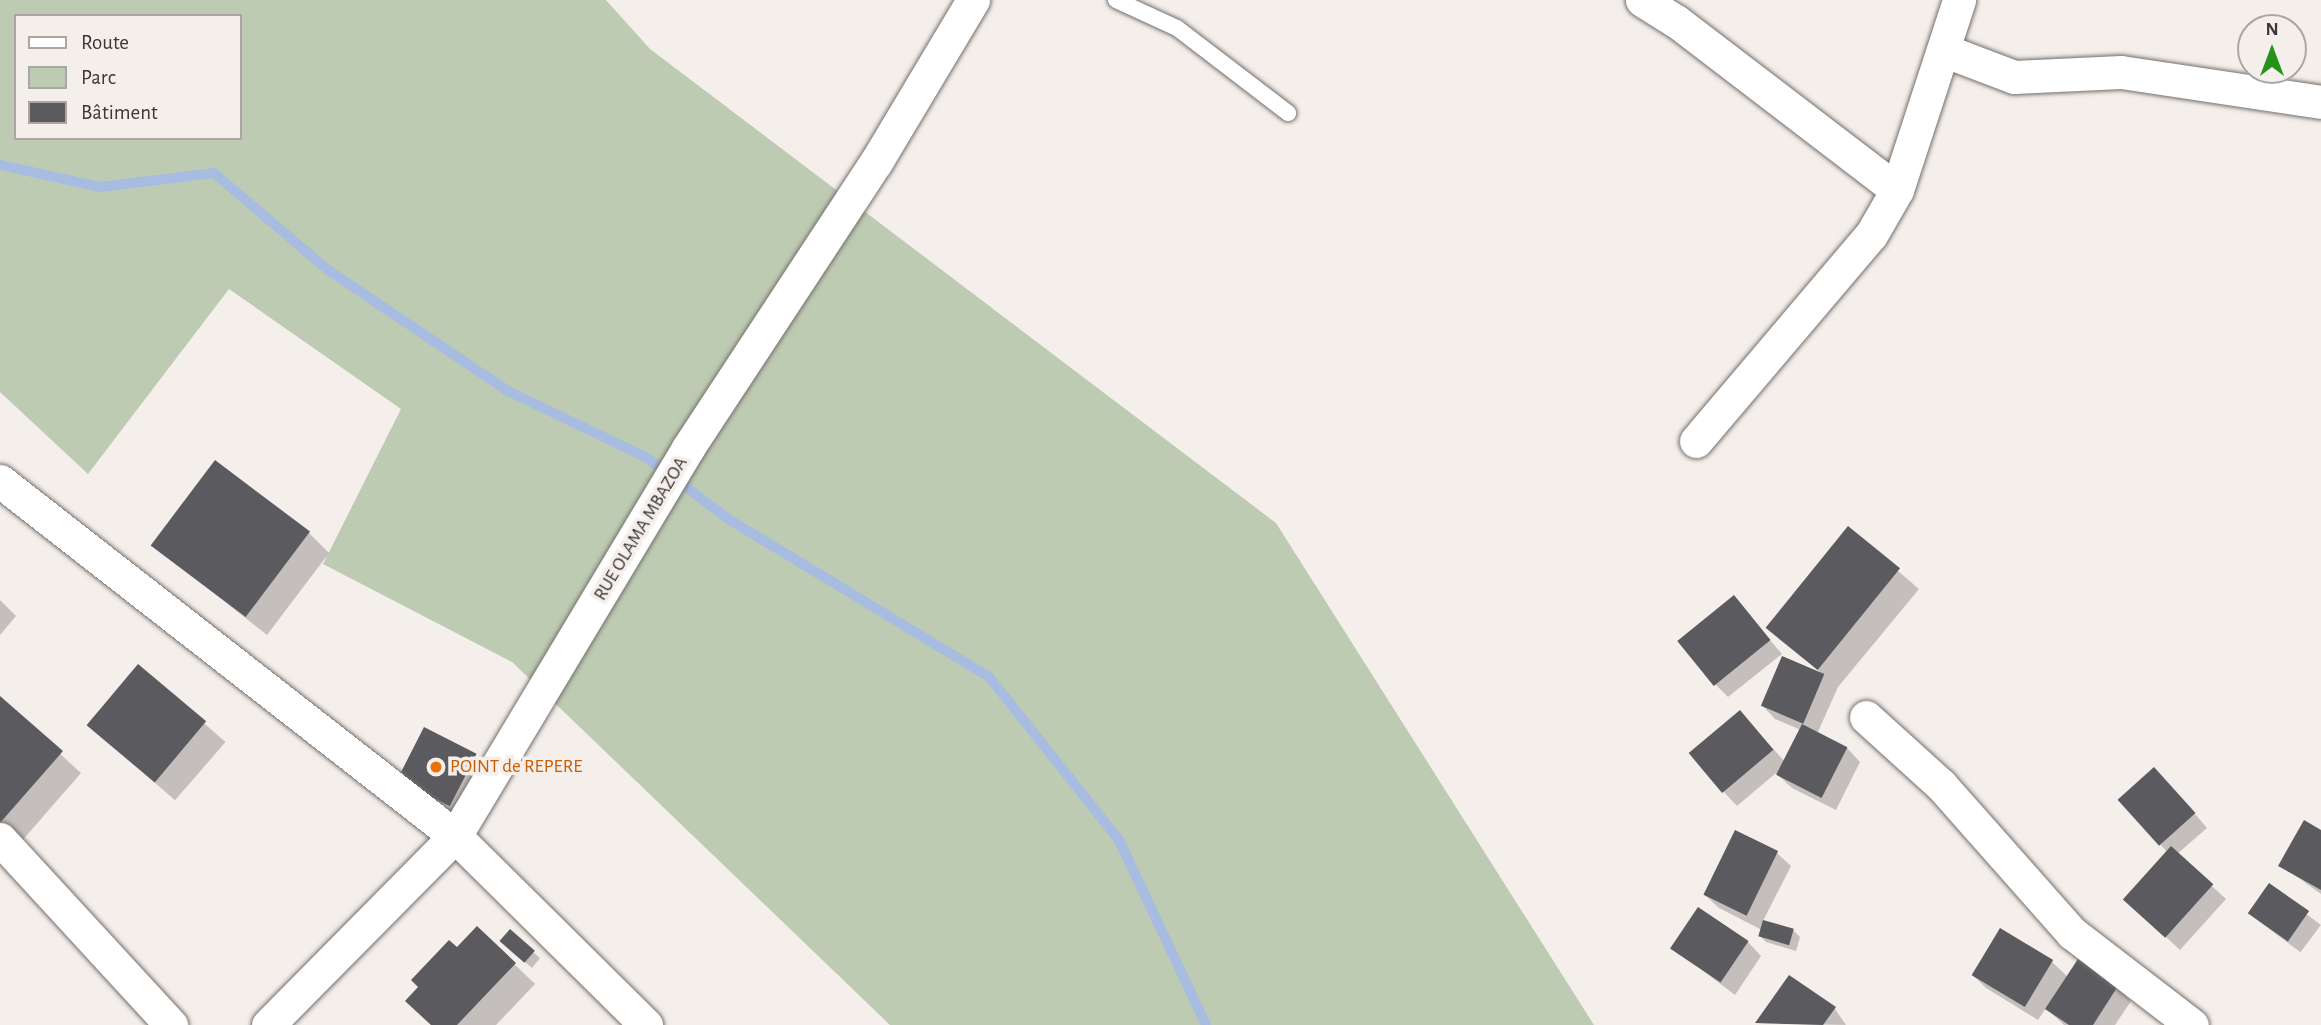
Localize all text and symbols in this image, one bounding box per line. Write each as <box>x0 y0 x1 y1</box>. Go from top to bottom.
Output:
legend <box>14 14 242 140</box>
north arrow <box>2237 14 2307 84</box>
text: N <box>2265 20 2279 39</box>
text: Route <box>81 32 129 53</box>
text: Parc <box>81 67 116 88</box>
text: Bâtiment <box>81 102 158 123</box>
street label: RUE OLAMA MBAZOA <box>589 453 693 605</box>
place label: POINT de REPERE <box>450 756 582 778</box>
marker: POINT de REPERE <box>428 759 444 775</box>

